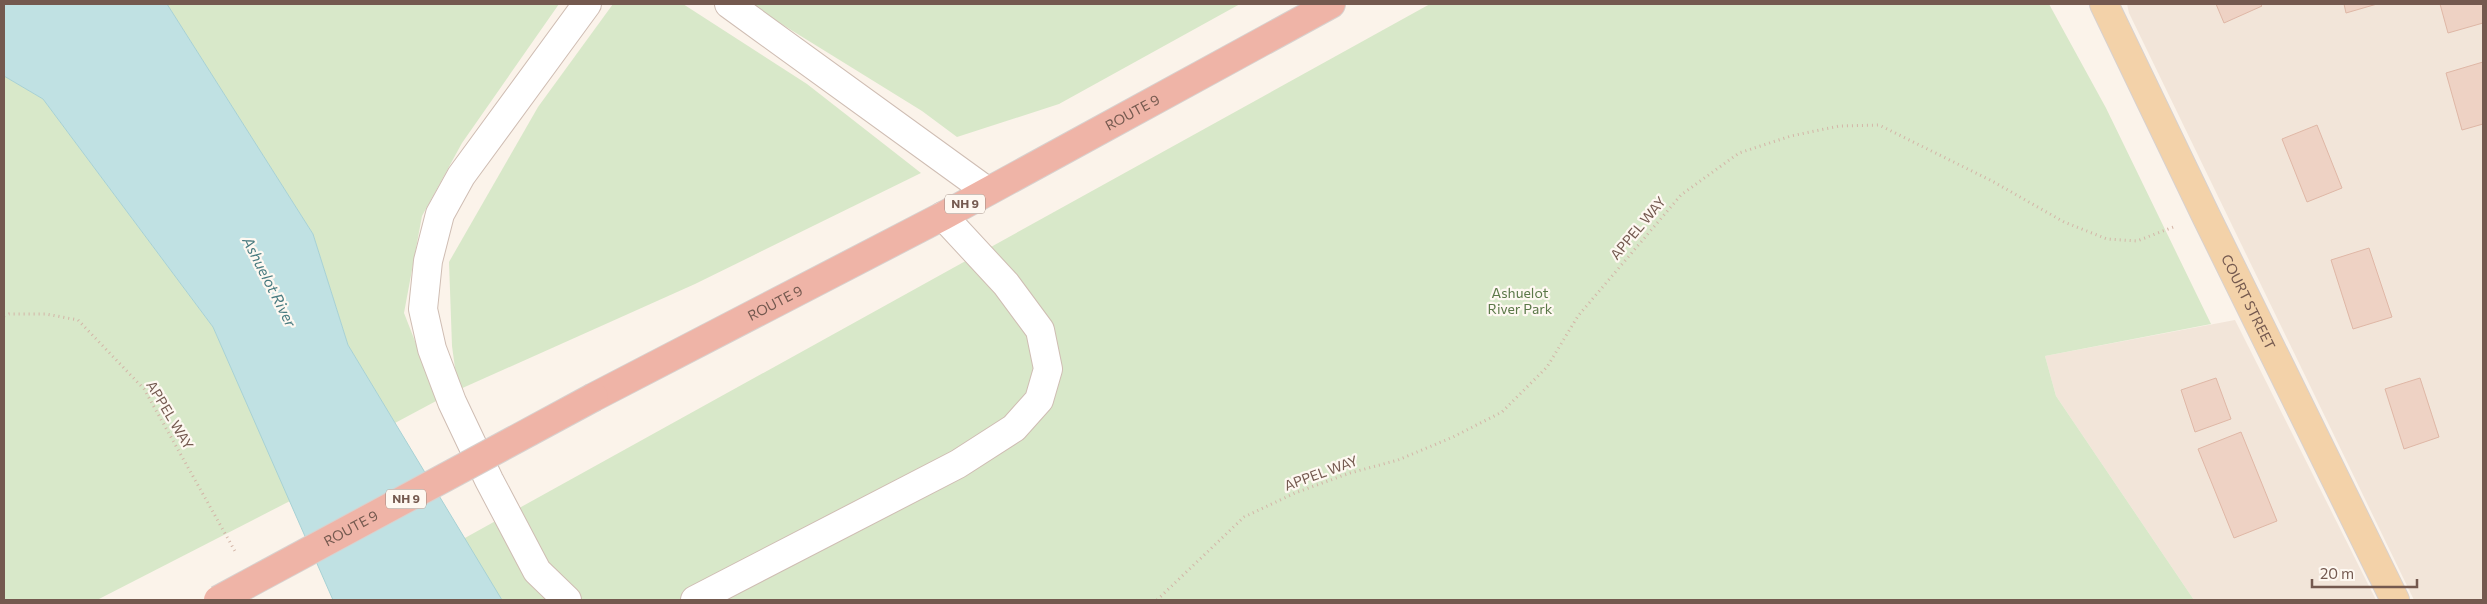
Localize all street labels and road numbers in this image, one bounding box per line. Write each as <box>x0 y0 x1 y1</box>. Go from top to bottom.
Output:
street label: ROUTE 9 <box>1102 90 1162 134</box>
street label: APPEL WAY <box>1606 193 1669 263</box>
road number: NH 9 <box>945 194 985 213</box>
street label: COURT STREET <box>2218 251 2279 352</box>
street label: ROUTE 9 <box>745 281 805 324</box>
street label: APPEL WAY <box>143 377 198 452</box>
street label: APPEL WAY <box>1282 451 1360 494</box>
road number: NH 9 <box>386 489 426 508</box>
street label: ROUTE 9 <box>320 506 381 549</box>

